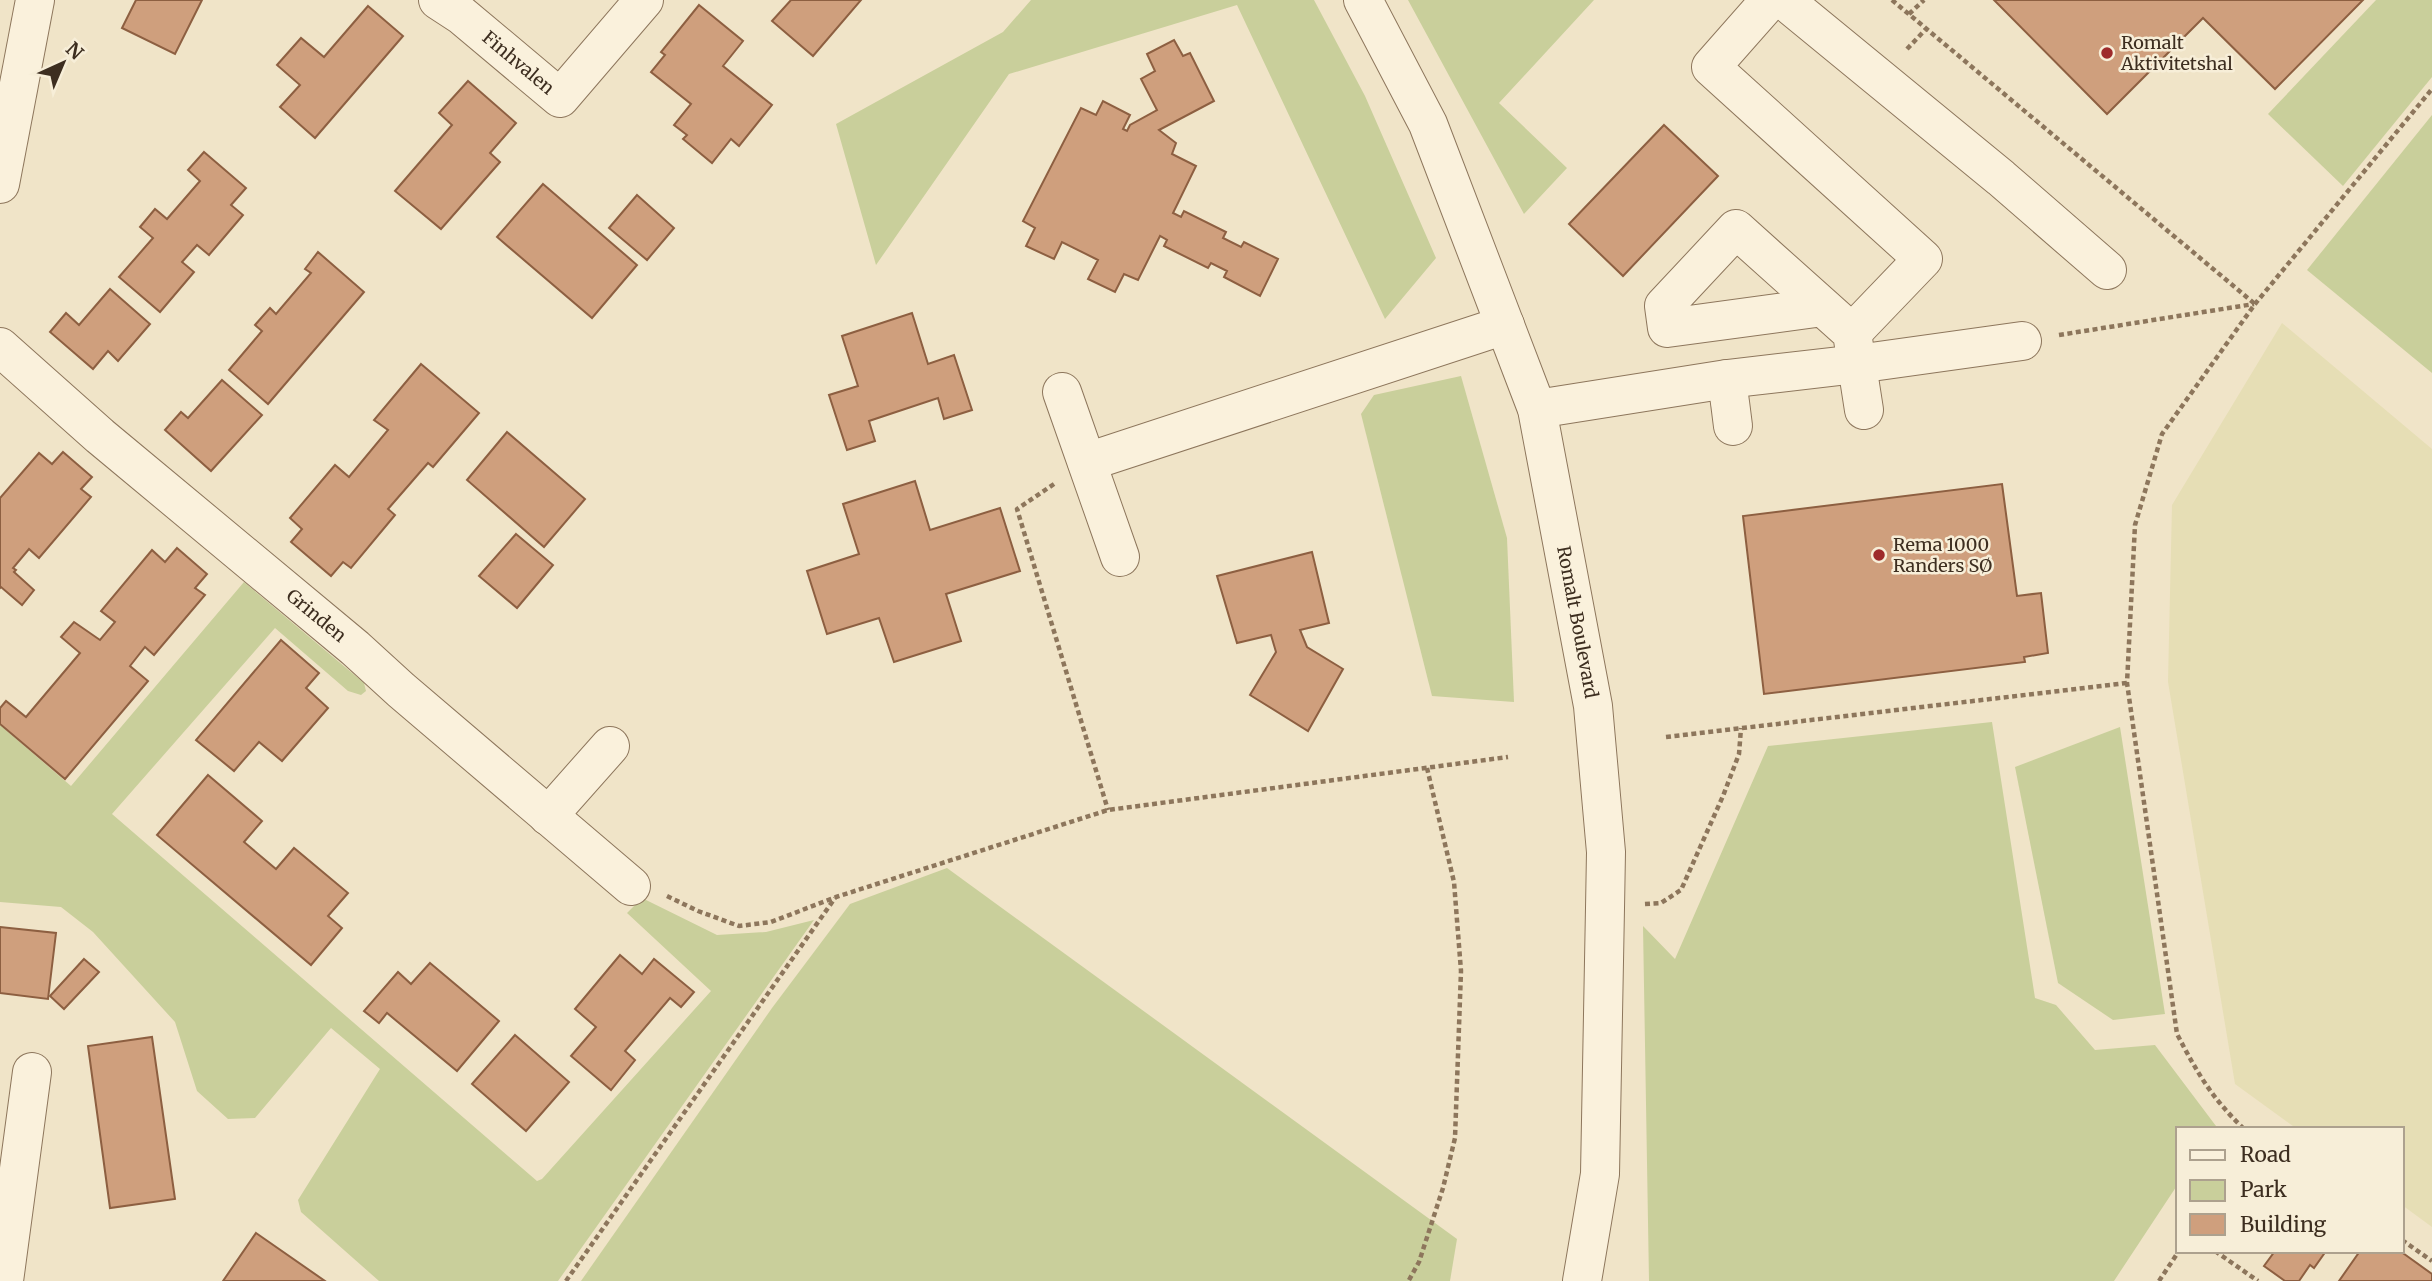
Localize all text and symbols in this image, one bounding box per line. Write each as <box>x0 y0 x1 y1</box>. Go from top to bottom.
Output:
street label: Finhvalen <box>478 26 559 99</box>
north arrow <box>28 28 98 98</box>
place label: Romalt Aktivitetshal <box>2120 31 2233 75</box>
text: N <box>61 37 89 65</box>
marker: Romalt Aktivitetshal <box>2099 45 2115 61</box>
place label: Rema 1000 Randers SØ <box>1893 533 1992 577</box>
street label: Romalt Boulevard <box>1552 544 1603 700</box>
marker: Rema 1000 Randers SØ <box>1871 547 1887 563</box>
street label: Grinden <box>282 584 351 647</box>
legend <box>2176 1127 2404 1253</box>
text: Road <box>2240 1141 2291 1168</box>
text: Park <box>2240 1176 2287 1203</box>
text: Building <box>2240 1211 2327 1238</box>

